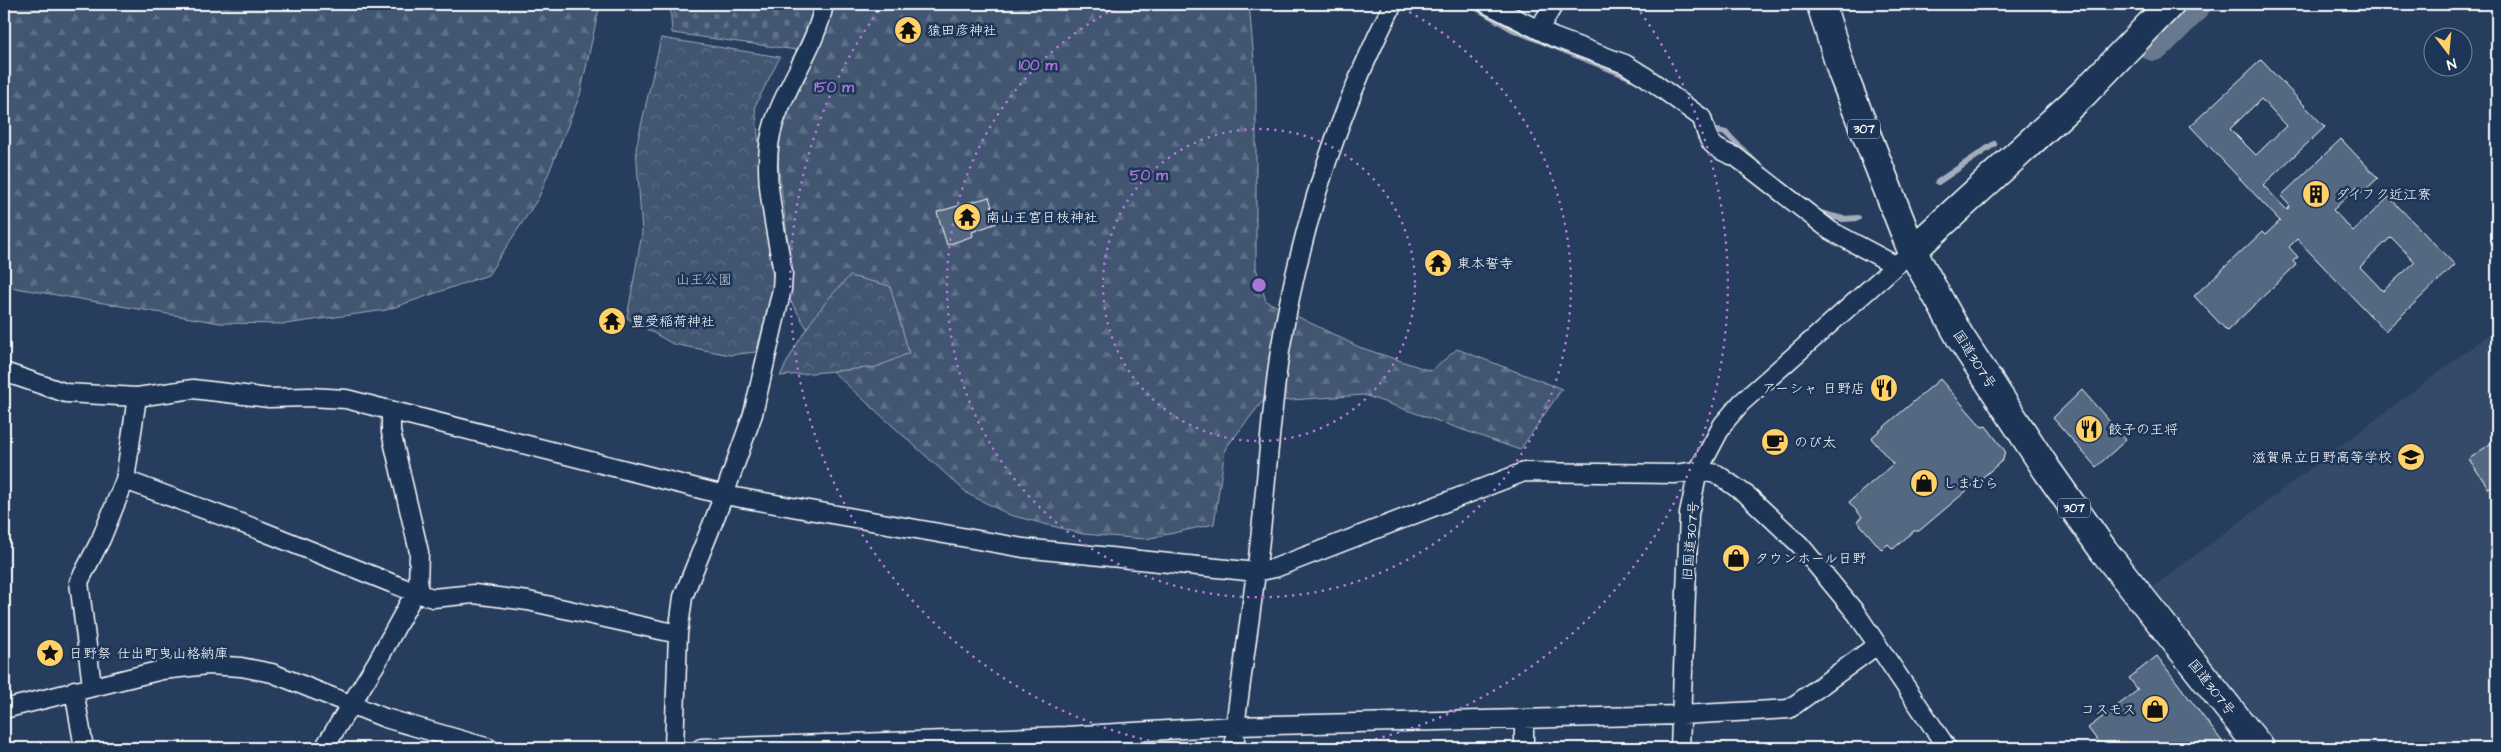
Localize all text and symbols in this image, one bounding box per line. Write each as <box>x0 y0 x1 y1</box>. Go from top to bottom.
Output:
temple icon: 猿田彦神社 <box>893 15 923 45</box>
place label: 猿田彦神社 <box>927 21 997 41</box>
north arrow <box>2424 28 2474 78</box>
text: N <box>2444 53 2458 74</box>
text: 100 m <box>1019 55 1058 76</box>
text: 150 m <box>814 77 854 98</box>
road number: 307 <box>1848 120 1880 138</box>
text: 50 m <box>1130 165 1168 186</box>
building icon: ダイフク近江寮 <box>2301 179 2331 209</box>
place label: ダイフク近江寮 <box>2335 185 2431 205</box>
temple icon: 南山王宮日枝神社 <box>952 202 982 232</box>
place label: 南山王宮日枝神社 <box>986 208 1098 228</box>
temple icon: 東本誓寺 <box>1423 248 1453 278</box>
place label: 東本誓寺 <box>1457 254 1513 274</box>
park label: 山王公園 <box>676 270 732 290</box>
centre of rings <box>1250 276 1268 294</box>
temple icon: 豊受稲荷神社 <box>597 306 627 336</box>
place label: 豊受稲荷神社 <box>631 312 715 332</box>
street label: 国道307号 <box>1948 326 2001 393</box>
restaurant icon: アーシャ 日野店 <box>1869 373 1899 403</box>
place label: アーシャ 日野店 <box>1762 379 1865 399</box>
restaurant icon: 餃子の王将 <box>2074 414 2104 444</box>
place label: 餃子の王将 <box>2108 420 2178 440</box>
cafe icon: のび太 <box>1760 427 1790 457</box>
place label: のび太 <box>1794 433 1836 453</box>
school or university icon: 滋賀県立日野高等学校 <box>2396 442 2426 472</box>
place label: 滋賀県立日野高等学校 <box>2252 448 2392 468</box>
shop icon: しまむら <box>1909 468 1939 498</box>
place label: しまむら <box>1943 474 1999 494</box>
road number: 307 <box>2058 498 2090 518</box>
street label: 旧国道307号 <box>1678 500 1704 582</box>
shop icon: タウンホール日野 <box>1721 543 1751 573</box>
place label: タウンホール日野 <box>1755 549 1866 569</box>
place icon: 日野祭 仕出町曳山格納庫 <box>35 638 65 668</box>
place label: 日野祭 仕出町曳山格納庫 <box>69 644 229 664</box>
street label: 国道307号 <box>2183 655 2240 720</box>
shop icon: コスモス <box>2140 694 2170 724</box>
place label: コスモス <box>2081 700 2136 720</box>

